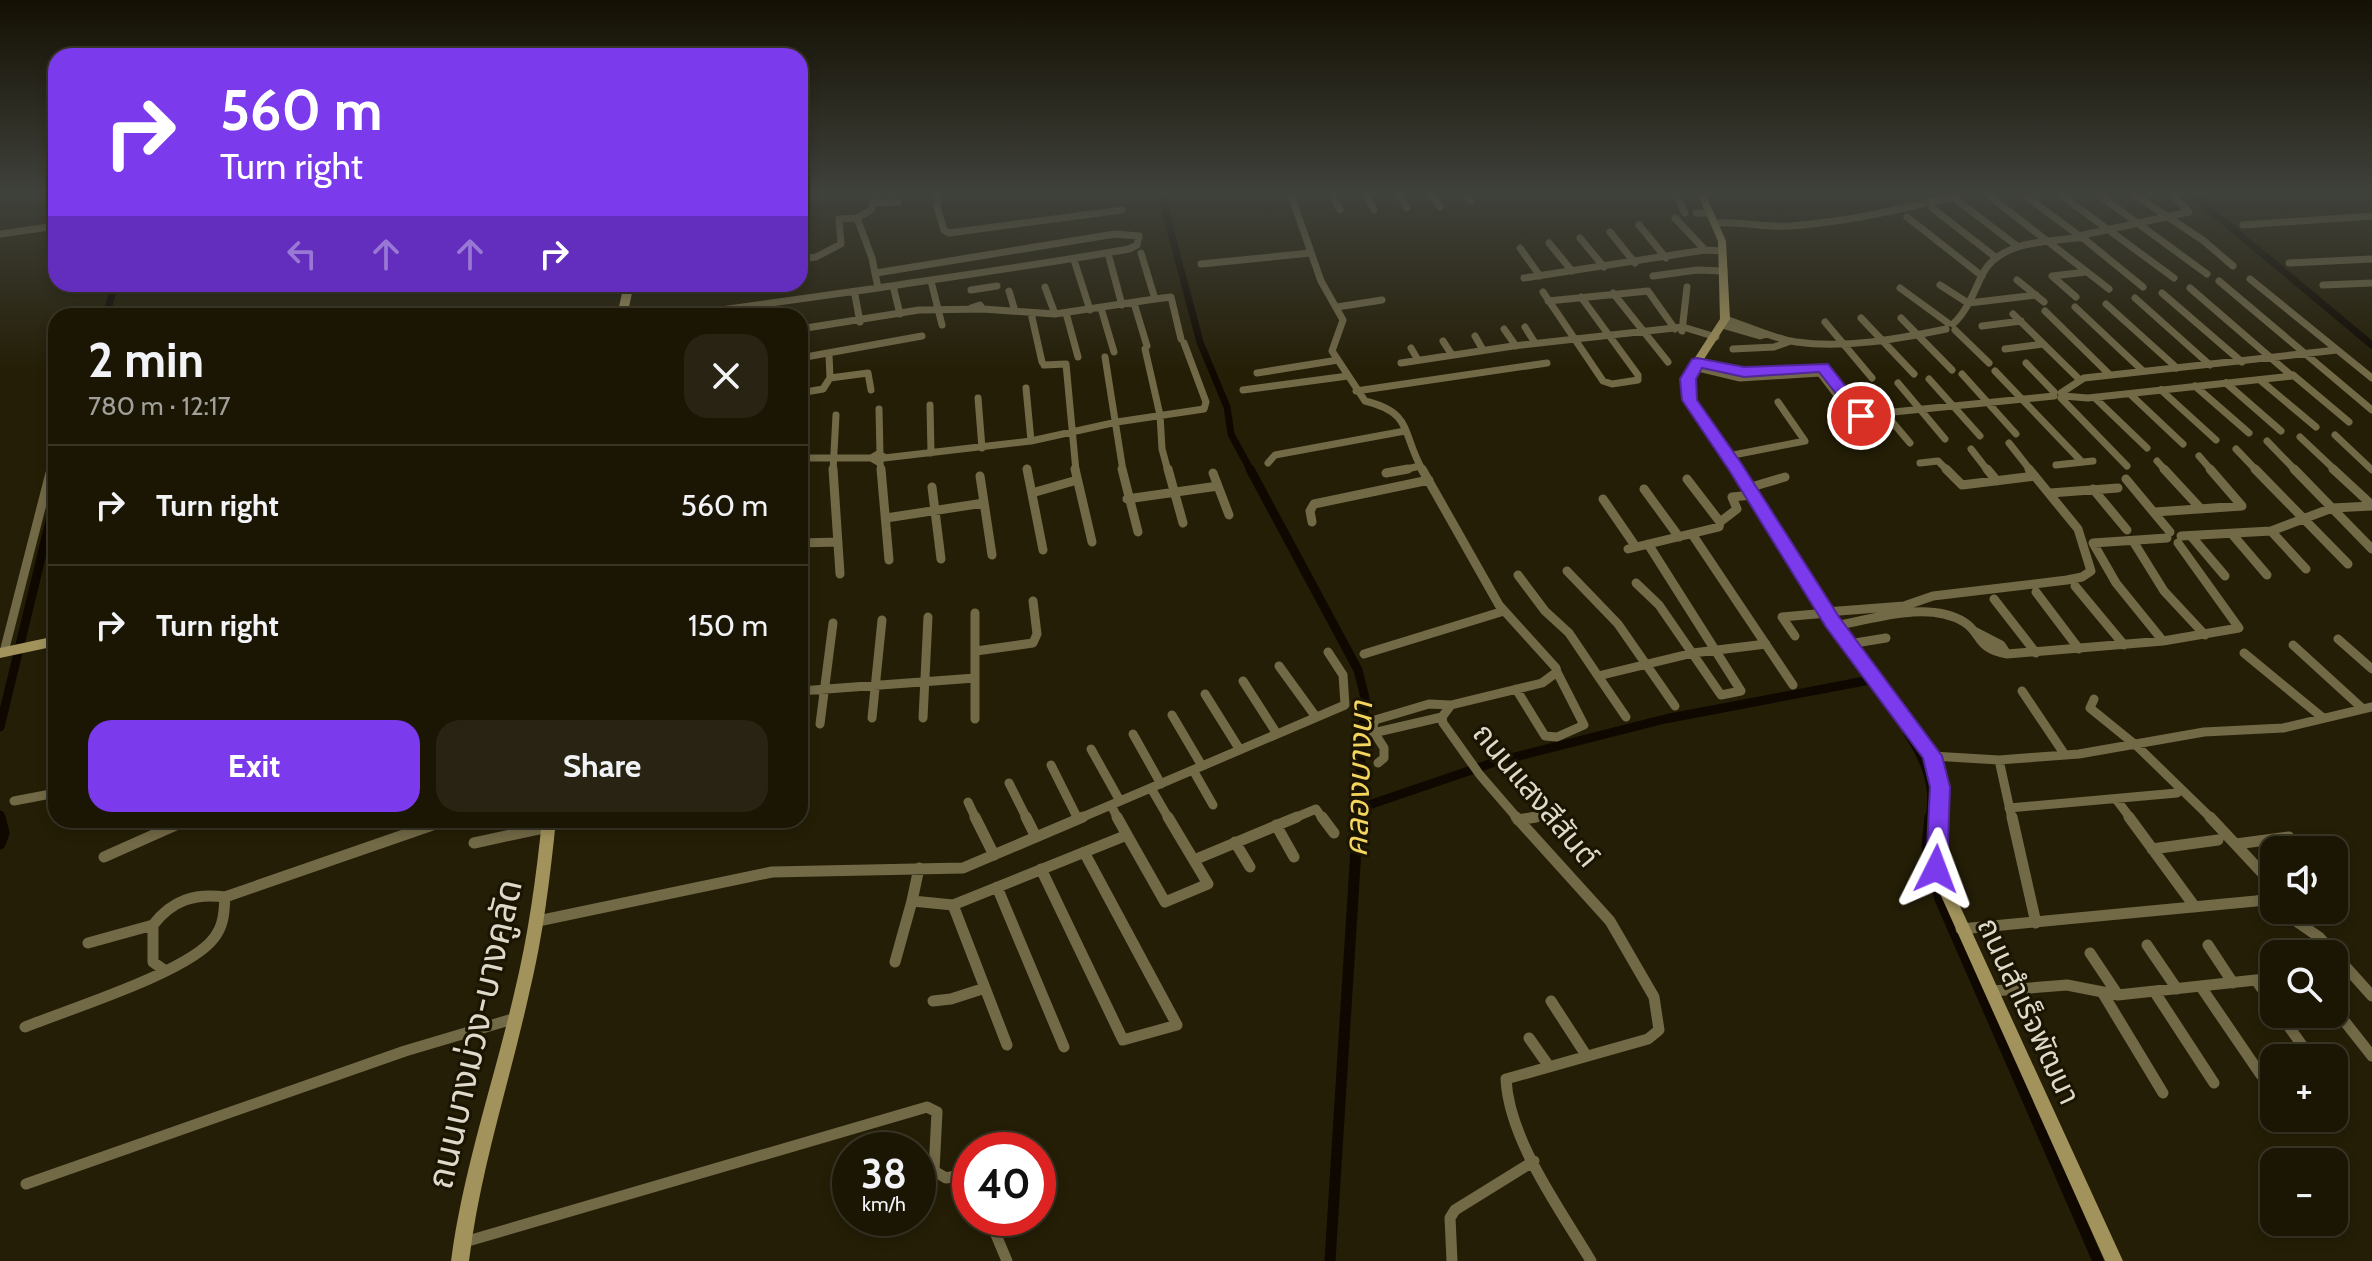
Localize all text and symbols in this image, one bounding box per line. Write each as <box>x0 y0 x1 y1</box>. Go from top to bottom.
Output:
text: 560 m <box>220 76 382 144</box>
icon: right <box>88 80 192 184</box>
text: Turn right <box>220 144 363 188</box>
icon: left <box>280 232 324 276</box>
icon: ahead <box>364 232 408 276</box>
icon: ahead <box>448 232 492 276</box>
icon: right <box>532 232 576 276</box>
text: 2 min <box>88 331 204 389</box>
button: close <box>684 334 768 418</box>
pin <box>1827 382 1895 450</box>
text: 780 m · 12:17 <box>88 390 231 422</box>
icon: arrive <box>1839 394 1883 438</box>
icon: right <box>88 483 132 527</box>
text: Turn right <box>156 487 279 524</box>
text: 560 m <box>681 487 768 524</box>
icon: right <box>88 603 132 647</box>
text: Turn right <box>156 607 279 644</box>
text: 150 m <box>688 607 768 644</box>
water label: คลองบางนา <box>1336 699 1380 857</box>
street label: ถนนแสงสีสันต์ <box>1465 715 1607 875</box>
button: Exit <box>88 720 420 812</box>
button: Share <box>436 720 768 812</box>
position arrow <box>1894 827 1978 911</box>
map controls <box>2260 836 2348 1236</box>
button: sound <box>2260 836 2348 924</box>
street label: ถนนบางม่วง-บางคูลัด <box>417 875 531 1193</box>
street label: ถนนสำเร็จพัฒนา <box>1970 912 2088 1110</box>
button: search <box>2260 940 2348 1028</box>
button: + <box>2260 1044 2348 1132</box>
speed limit sign: 40 <box>952 1132 1056 1236</box>
button: − <box>2260 1148 2348 1236</box>
text: 38 <box>861 1149 907 1198</box>
text: km/h <box>862 1192 906 1216</box>

